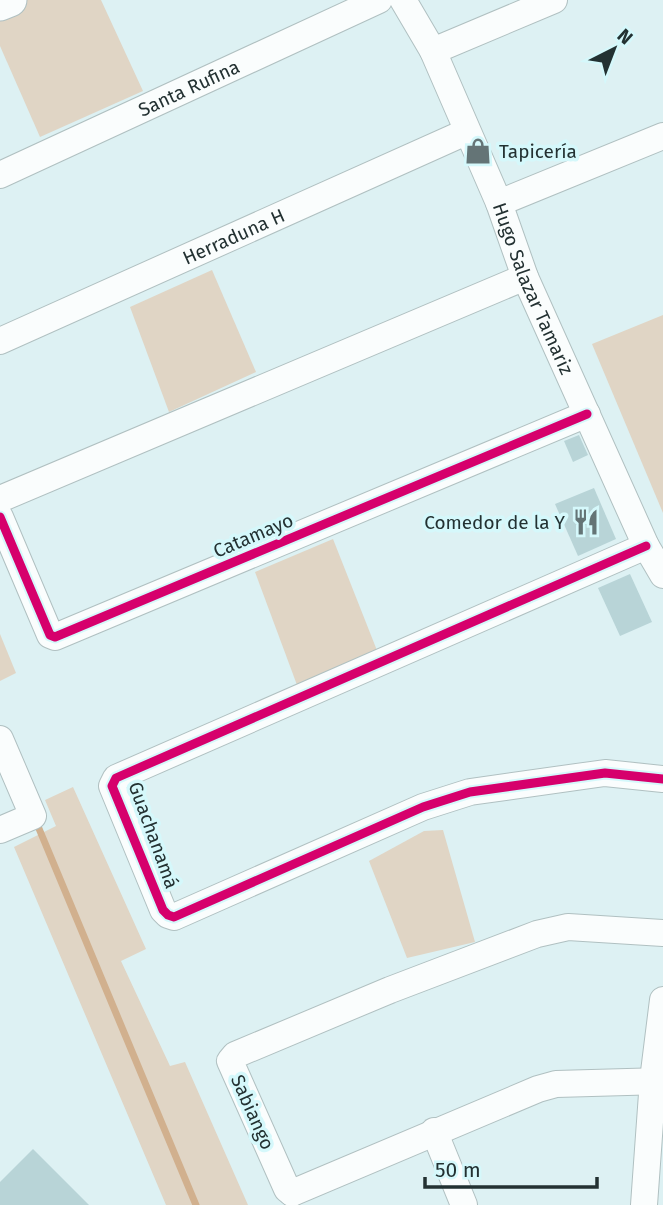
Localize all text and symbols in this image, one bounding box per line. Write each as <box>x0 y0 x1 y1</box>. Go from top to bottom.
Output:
north arrow <box>579 14 649 84</box>
text: N <box>613 24 637 50</box>
street label: Santa Rufina <box>135 55 243 122</box>
shop icon: Tapicería <box>463 136 493 166</box>
place label: Tapicería <box>499 140 577 163</box>
street label: Hugo Salazar Tamariz <box>488 200 578 378</box>
street label: Herraduna H <box>179 204 288 270</box>
restaurant icon: Comedor de la Y <box>571 507 601 537</box>
street label: Catamayo <box>210 508 297 563</box>
place label: Comedor de la Y <box>424 511 566 534</box>
street label: Guachanamá <box>124 779 183 892</box>
street label: Sabiango <box>226 1071 279 1153</box>
scale bar <box>425 1146 596 1190</box>
text: 50 m <box>435 1157 481 1183</box>

